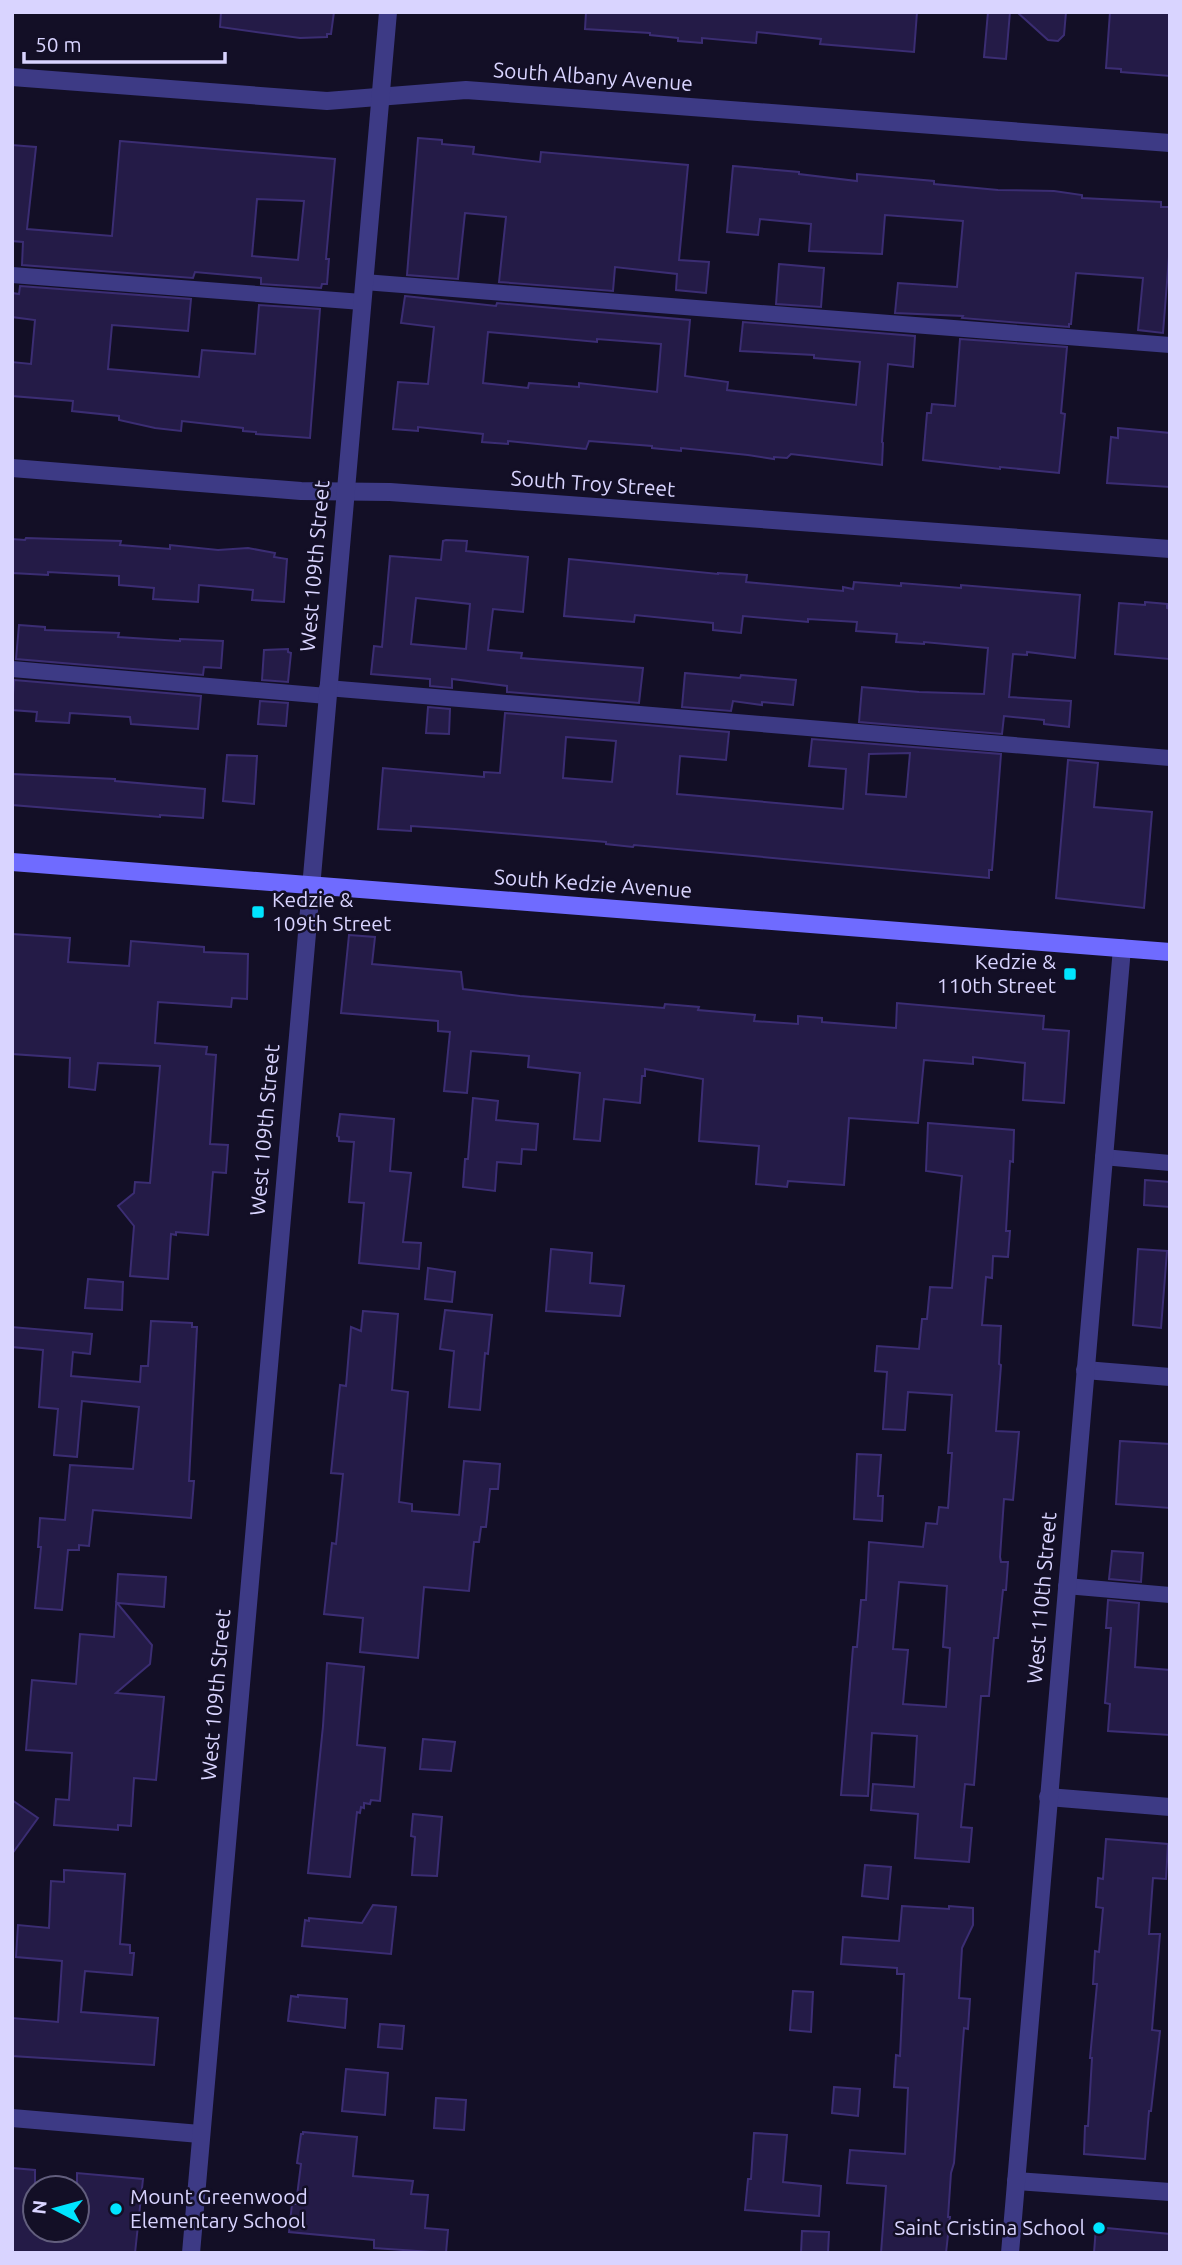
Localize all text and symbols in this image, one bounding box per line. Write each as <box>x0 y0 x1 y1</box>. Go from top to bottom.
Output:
scale bar <box>24 21 226 65</box>
text: 50 m <box>35 32 82 56</box>
street label: South Albany Avenue <box>492 57 694 95</box>
street label: South Troy Street <box>510 465 676 501</box>
street label: West 109th Street <box>295 479 333 653</box>
street label: South Kedzie Avenue <box>493 864 693 902</box>
place label: Kedzie & 109th Street <box>272 887 391 935</box>
marker: Kedzie & 109th Street <box>250 904 266 920</box>
place label: Kedzie & 110th Street <box>937 949 1056 997</box>
marker: Kedzie & 110th Street <box>1062 966 1078 982</box>
street label: West 109th Street <box>245 1043 283 1217</box>
street label: West 110th Street <box>1022 1511 1060 1685</box>
street label: West 109th Street <box>196 1608 234 1782</box>
north arrow <box>21 2174 91 2244</box>
place label: Mount Greenwood Elementary School <box>130 2184 308 2232</box>
text: N <box>27 2199 51 2215</box>
marker: Mount Greenwood Elementary School <box>108 2201 124 2217</box>
place label: Saint Cristina School <box>894 2215 1085 2239</box>
marker: Saint Cristina School <box>1091 2220 1107 2236</box>

